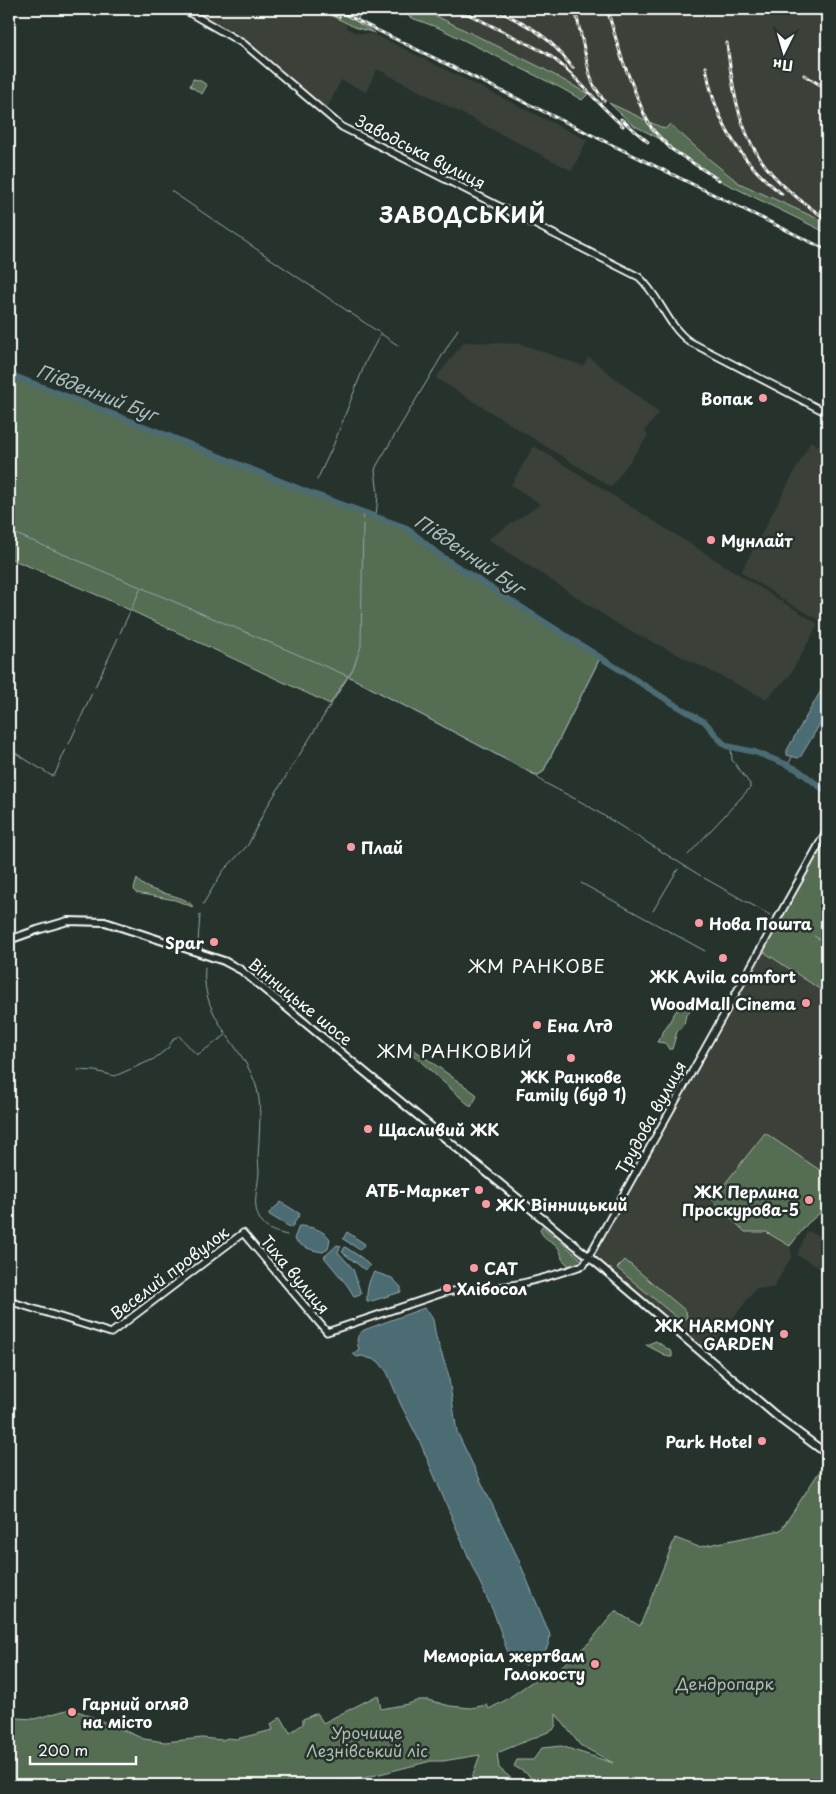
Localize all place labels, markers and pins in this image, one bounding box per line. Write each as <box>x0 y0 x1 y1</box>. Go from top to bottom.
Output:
place label: Вопак <box>701 386 754 410</box>
marker: Вопак <box>757 392 769 404</box>
place label: Мунлайт <box>721 528 794 552</box>
marker: Мунлайт <box>705 534 717 546</box>
place label: Плай <box>361 835 403 859</box>
marker: Плай <box>345 841 357 853</box>
place label: Нова Пошта <box>709 911 812 935</box>
marker: Нова Пошта <box>693 917 705 929</box>
place label: Spar <box>165 930 205 954</box>
marker: Spar <box>208 936 220 948</box>
marker: ЖК Avila comfort <box>717 952 729 964</box>
place label: ЖК Avila comfort <box>649 964 797 988</box>
place label: WoodMall Cinema <box>650 991 796 1015</box>
marker: WoodMall Cinema <box>800 997 812 1009</box>
place label: Ена Лтд <box>547 1013 613 1037</box>
marker: Ена Лтд <box>531 1019 543 1031</box>
marker: ЖК Ранкове Family (буд 1) <box>565 1052 577 1064</box>
place label: ЖК Ранкове Family (буд 1) <box>515 1064 627 1106</box>
place label: Щасливий ЖК <box>378 1117 499 1141</box>
marker: Щасливий ЖК <box>362 1123 374 1135</box>
place label: АТБ-Маркет <box>366 1178 470 1202</box>
place label: ЖК Перлина Проскурова-5 <box>682 1179 799 1221</box>
marker: АТБ-Маркет <box>473 1184 485 1196</box>
place label: ЖК Вінницький <box>495 1192 628 1216</box>
marker: ЖК Перлина Проскурова-5 <box>803 1194 815 1206</box>
marker: ЖК Вінницький <box>480 1198 492 1210</box>
place label: САТ <box>484 1256 518 1280</box>
marker: САТ <box>468 1262 480 1274</box>
place label: Хлібосол <box>457 1276 527 1300</box>
marker: Хлібосол <box>441 1282 453 1294</box>
place label: ЖК HARMONY GARDEN <box>654 1313 774 1355</box>
marker: ЖК HARMONY GARDEN <box>778 1328 790 1340</box>
place label: Park Hotel <box>665 1429 752 1453</box>
marker: Park Hotel <box>756 1435 768 1447</box>
place label: Меморіал жертвам Голокосту <box>423 1643 585 1685</box>
marker: Меморіал жертвам Голокосту <box>589 1658 601 1670</box>
place label: Гарний огляд на місто <box>82 1691 189 1733</box>
marker: Гарний огляд на місто <box>66 1706 78 1718</box>

